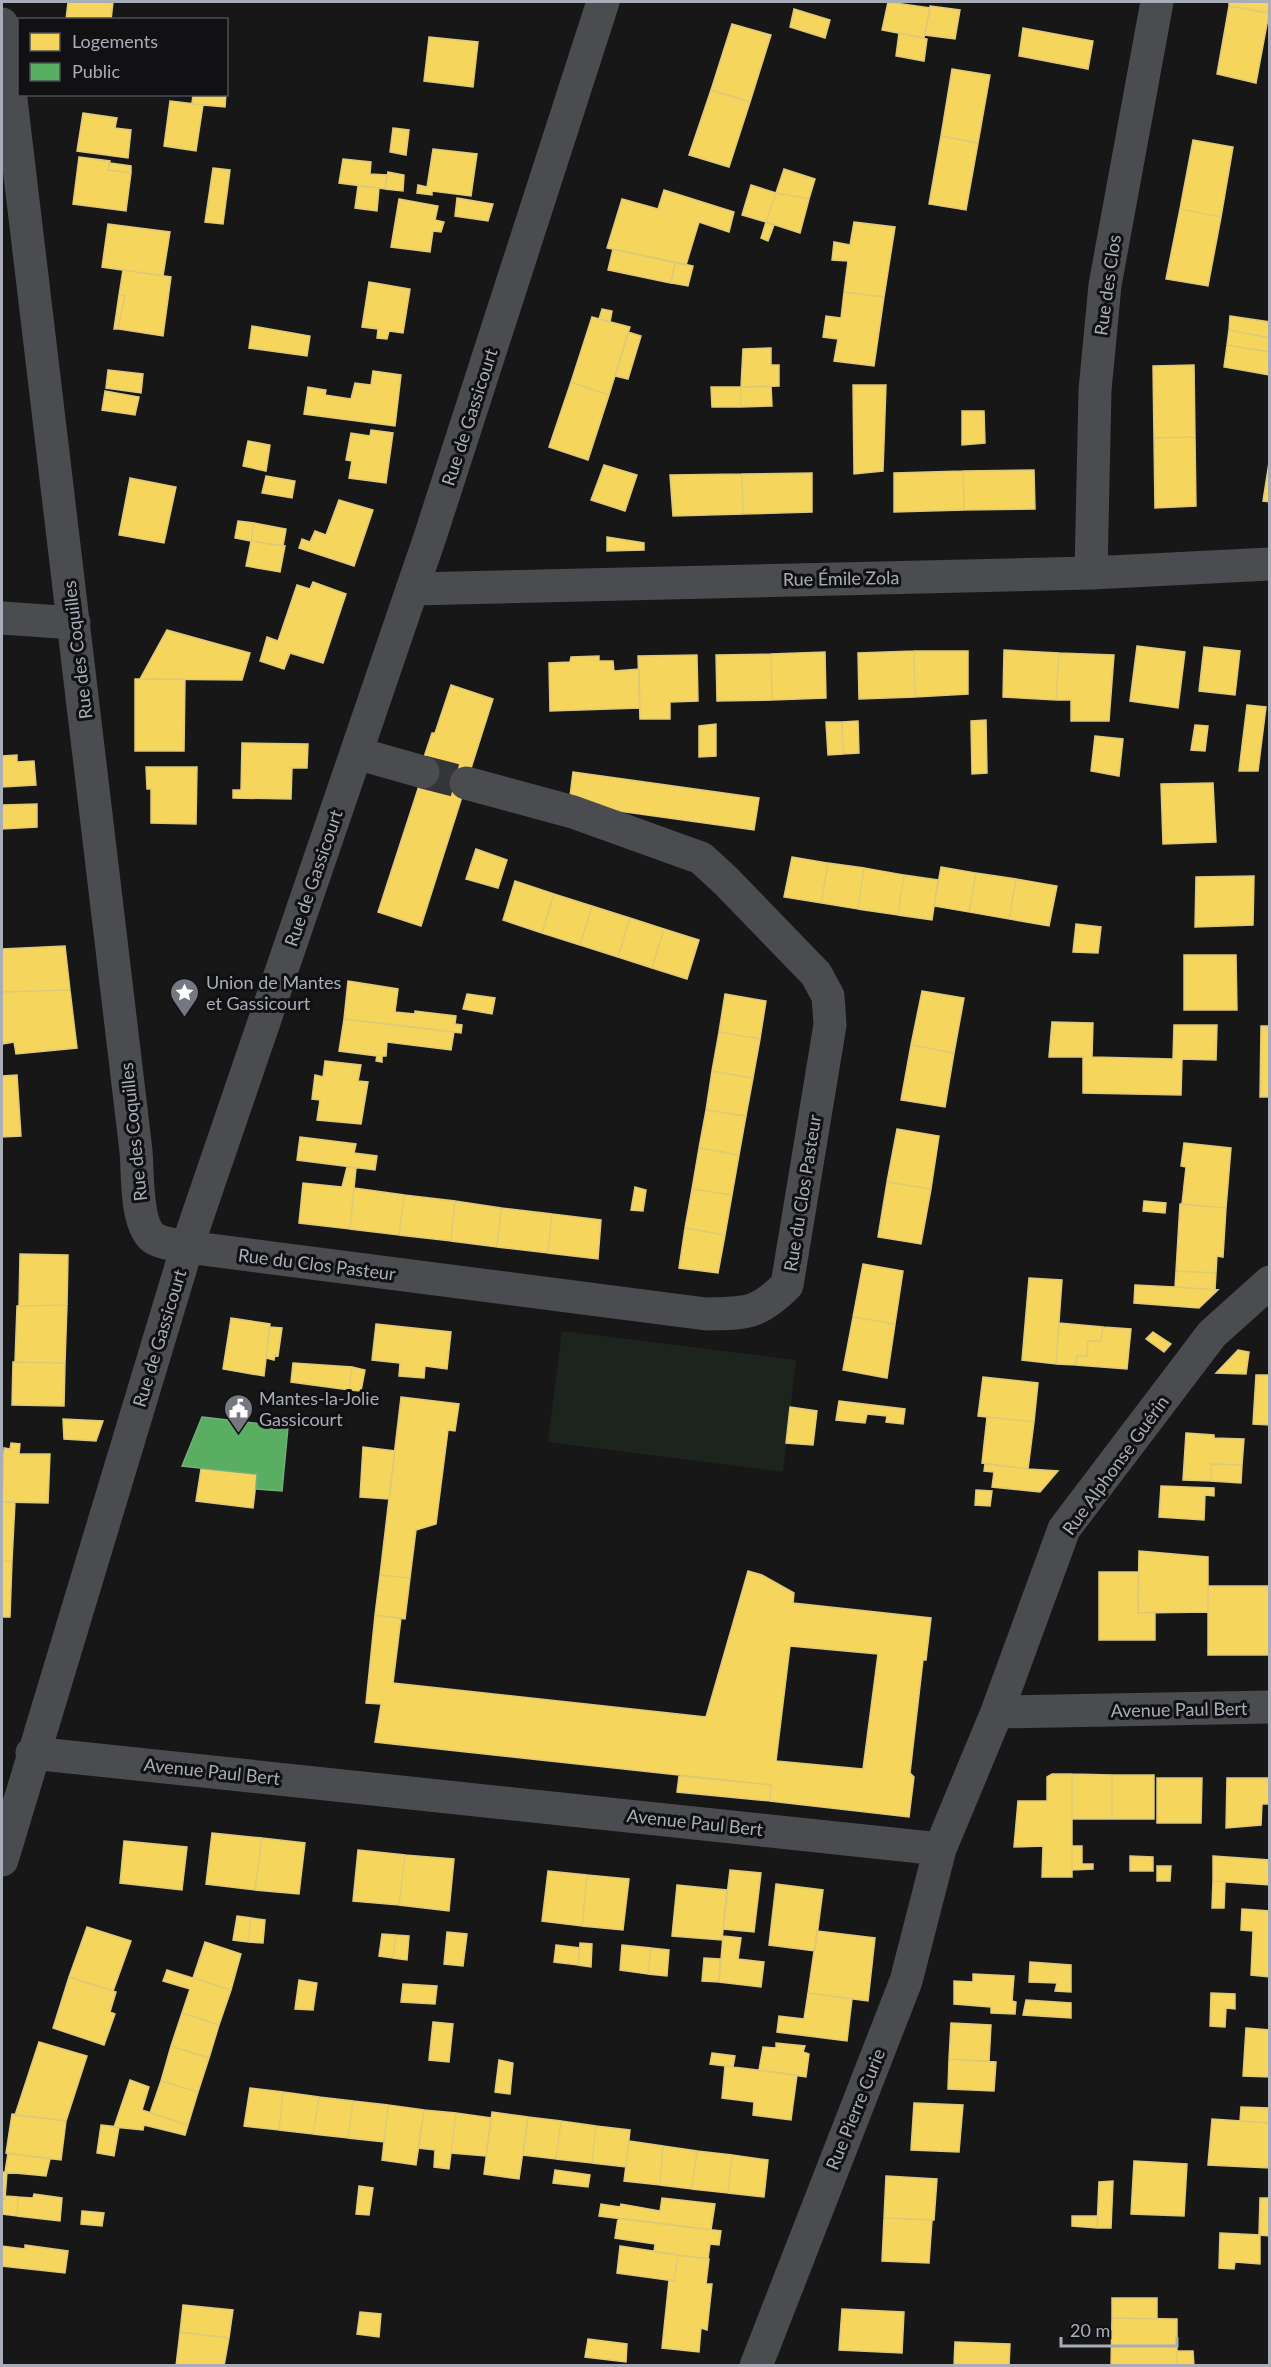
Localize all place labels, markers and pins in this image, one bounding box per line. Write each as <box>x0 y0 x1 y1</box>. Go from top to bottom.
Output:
place label: Union de Mantes et Gassicourt <box>206 971 342 1014</box>
place icon: Union de Mantes et Gassicourt <box>169 976 201 1018</box>
place label: Mantes-la-Jolie Gassicourt <box>259 1387 379 1430</box>
public building icon: Mantes-la-Jolie Gassicourt <box>222 1392 254 1434</box>

